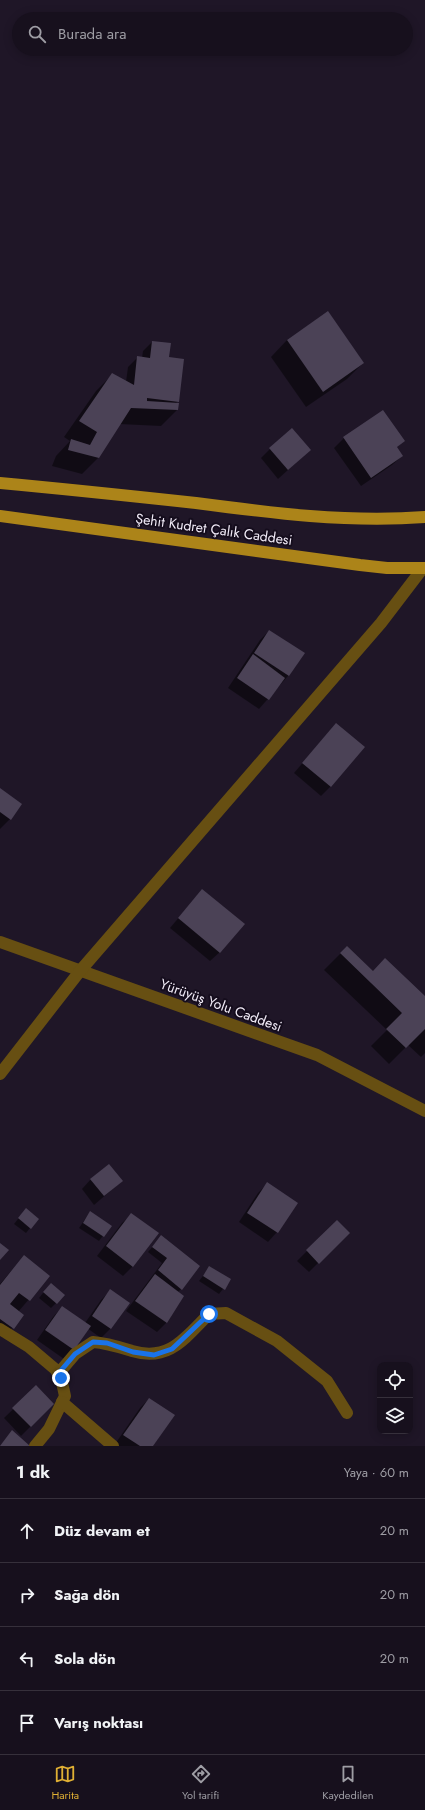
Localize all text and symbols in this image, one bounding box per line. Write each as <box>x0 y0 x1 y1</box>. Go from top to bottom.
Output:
search box <box>12 12 413 56</box>
icon: search <box>26 23 48 45</box>
text: Burada ara <box>58 23 126 45</box>
street label: Şehit Kudret Çalık Caddesi <box>134 508 294 550</box>
street label: Yürüyüş Yolu Caddesi <box>157 974 285 1036</box>
route start <box>200 1305 218 1323</box>
map controls <box>377 1362 413 1434</box>
button: locate <box>377 1362 413 1398</box>
route end <box>52 1369 70 1387</box>
button: layers <box>377 1398 413 1434</box>
text: 1 dk <box>16 1460 50 1484</box>
text: Yaya · 60 m <box>344 1463 409 1482</box>
icon: ahead <box>16 1520 38 1542</box>
text: Düz devam et <box>54 1520 150 1542</box>
text: 20 m <box>380 1521 409 1540</box>
icon: right <box>16 1584 38 1606</box>
text: Sağa dön <box>54 1584 120 1606</box>
text: 20 m <box>380 1585 409 1604</box>
icon: left <box>16 1648 38 1670</box>
text: Sola dön <box>54 1648 116 1670</box>
text: 20 m <box>380 1649 409 1668</box>
icon: arrive <box>16 1712 38 1734</box>
text: Varış noktası <box>54 1712 143 1734</box>
tab: Harita <box>51 1763 79 1803</box>
tab: Yol tarifi <box>182 1763 219 1803</box>
tab: Kaydedilen <box>322 1763 374 1803</box>

